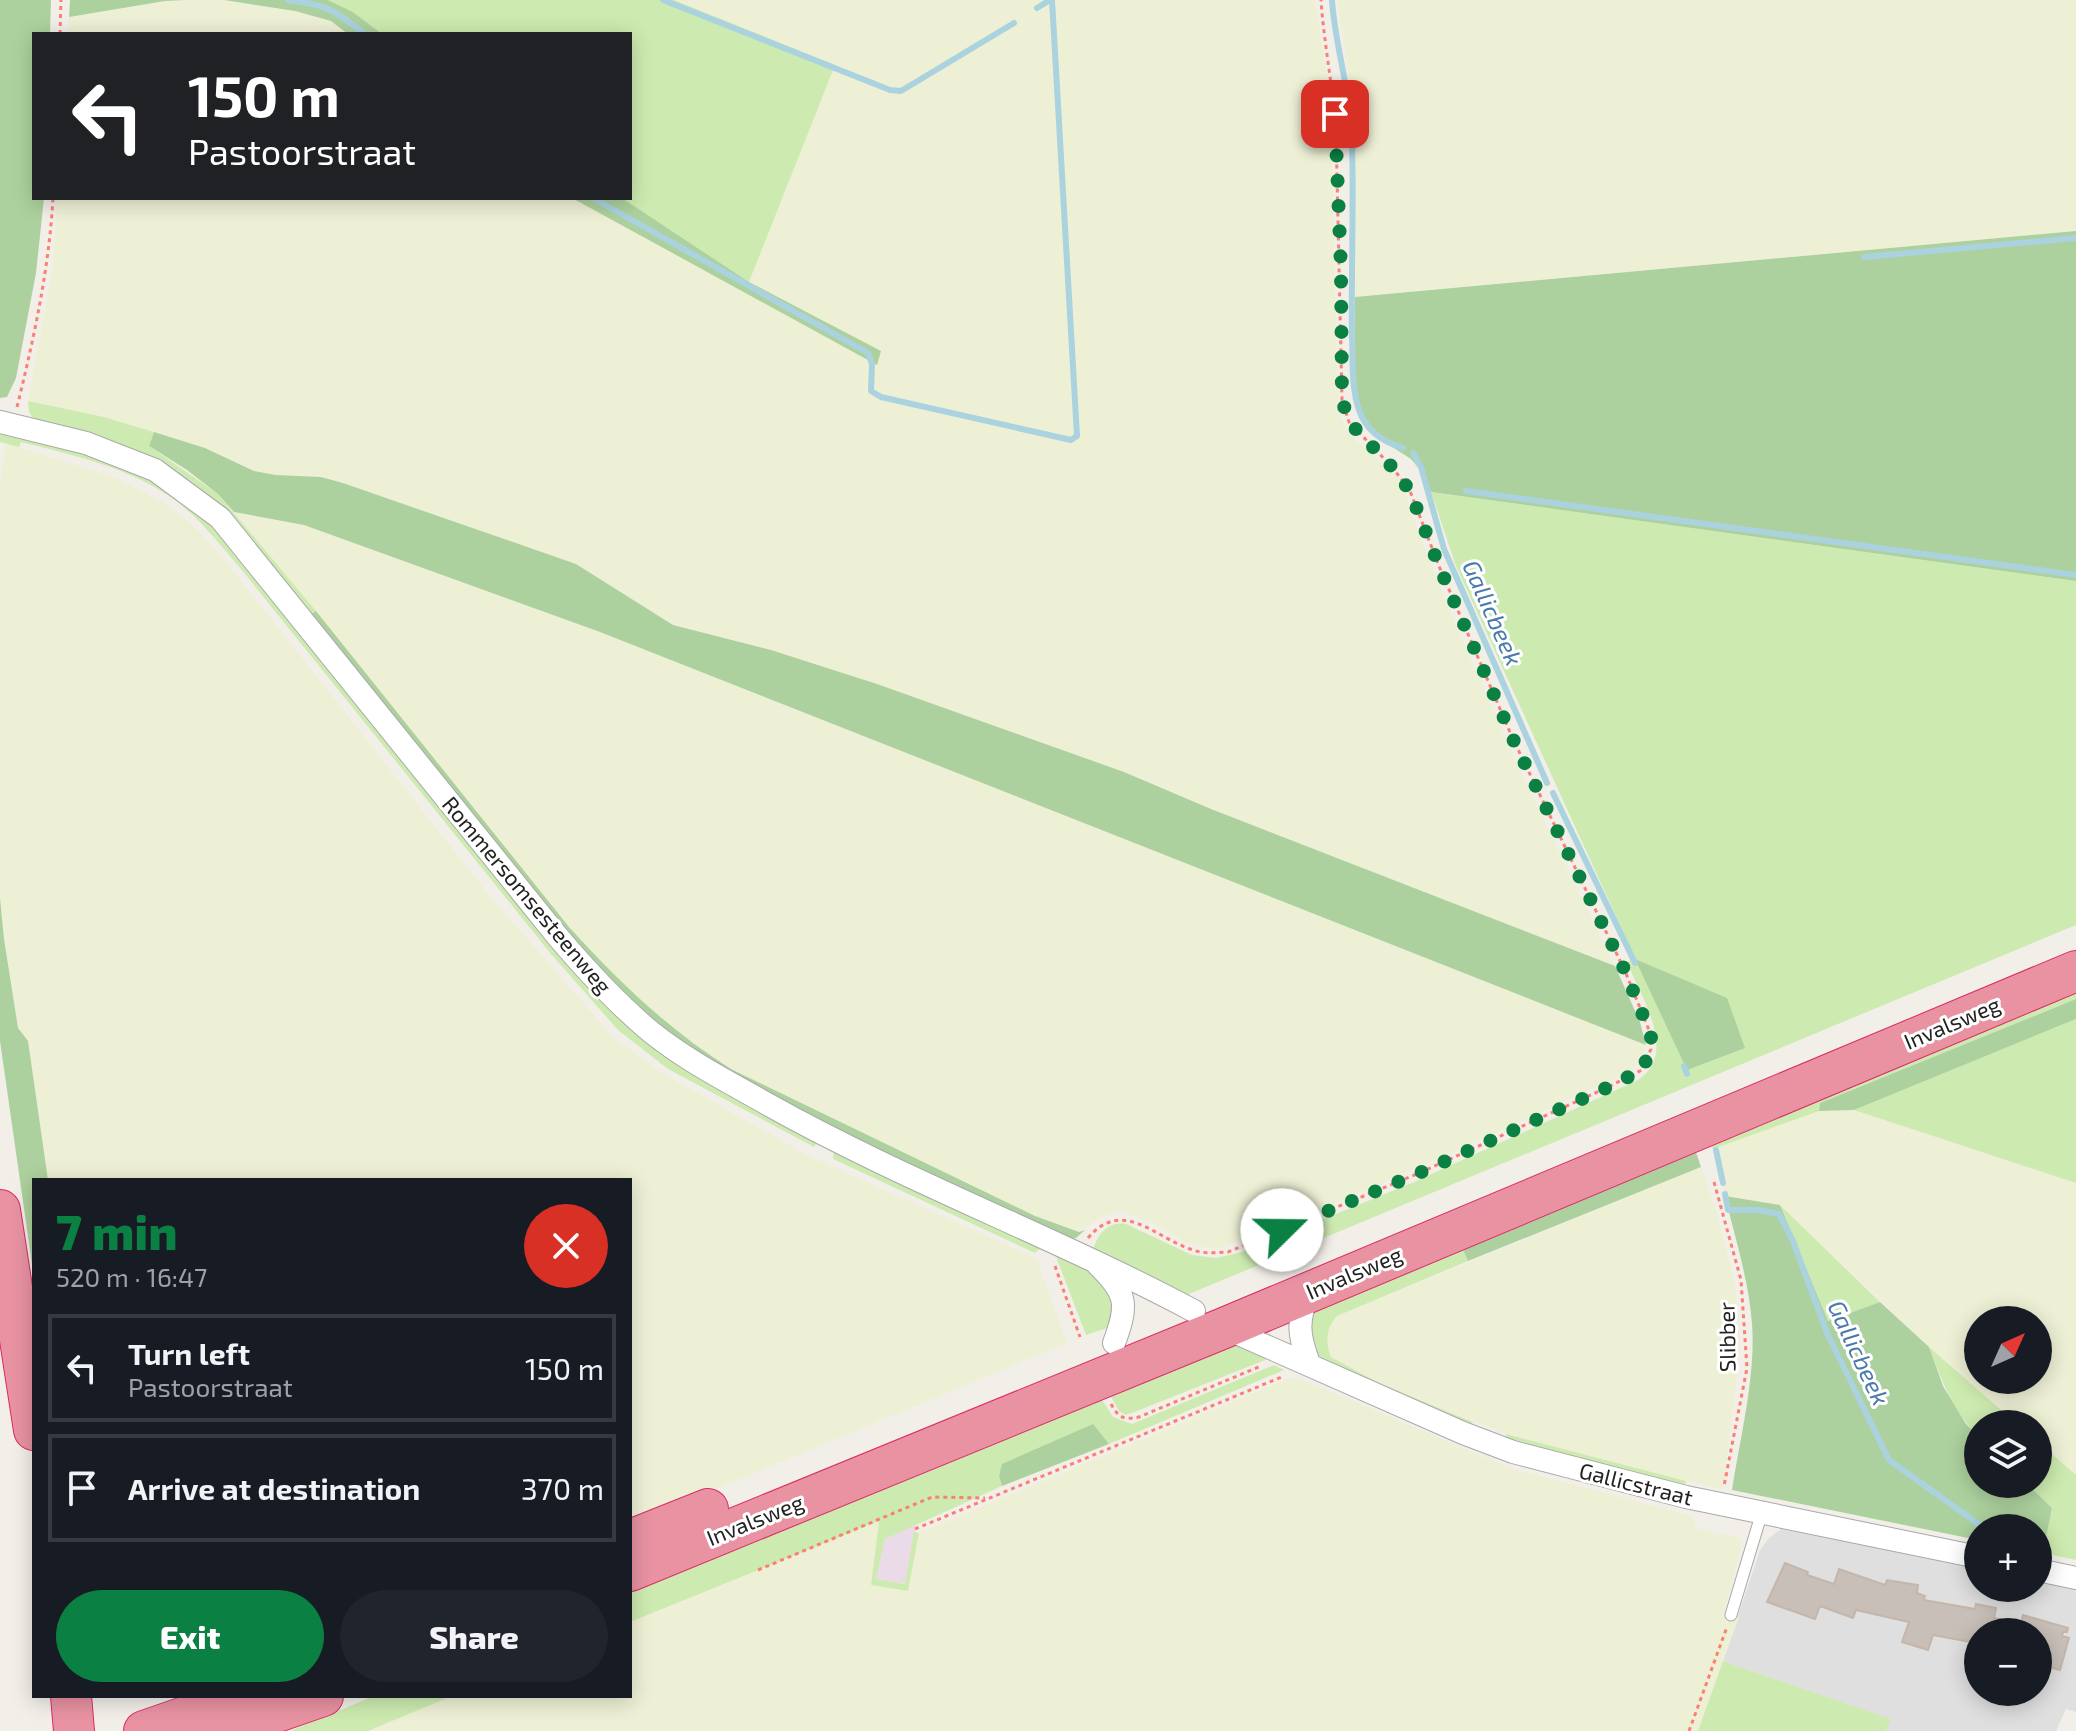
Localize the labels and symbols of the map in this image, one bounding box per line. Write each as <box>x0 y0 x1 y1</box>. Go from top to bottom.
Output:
pin <box>1301 80 1369 148</box>
water label: Gallicbeek <box>1457 555 1529 670</box>
street label: Rommersomsesteenweg <box>438 791 618 998</box>
street label: Invalsweg <box>1900 990 2004 1054</box>
position arrow <box>1240 1188 1324 1272</box>
street label: Invalsweg <box>1302 1240 1406 1304</box>
water label: Gallicbeek <box>1822 1295 1896 1409</box>
street label: Slibber <box>1712 1302 1740 1372</box>
north arrow <box>1964 1306 2052 1394</box>
street label: Gallicstraat <box>1577 1456 1696 1510</box>
street label: Invalsweg <box>702 1488 807 1550</box>

